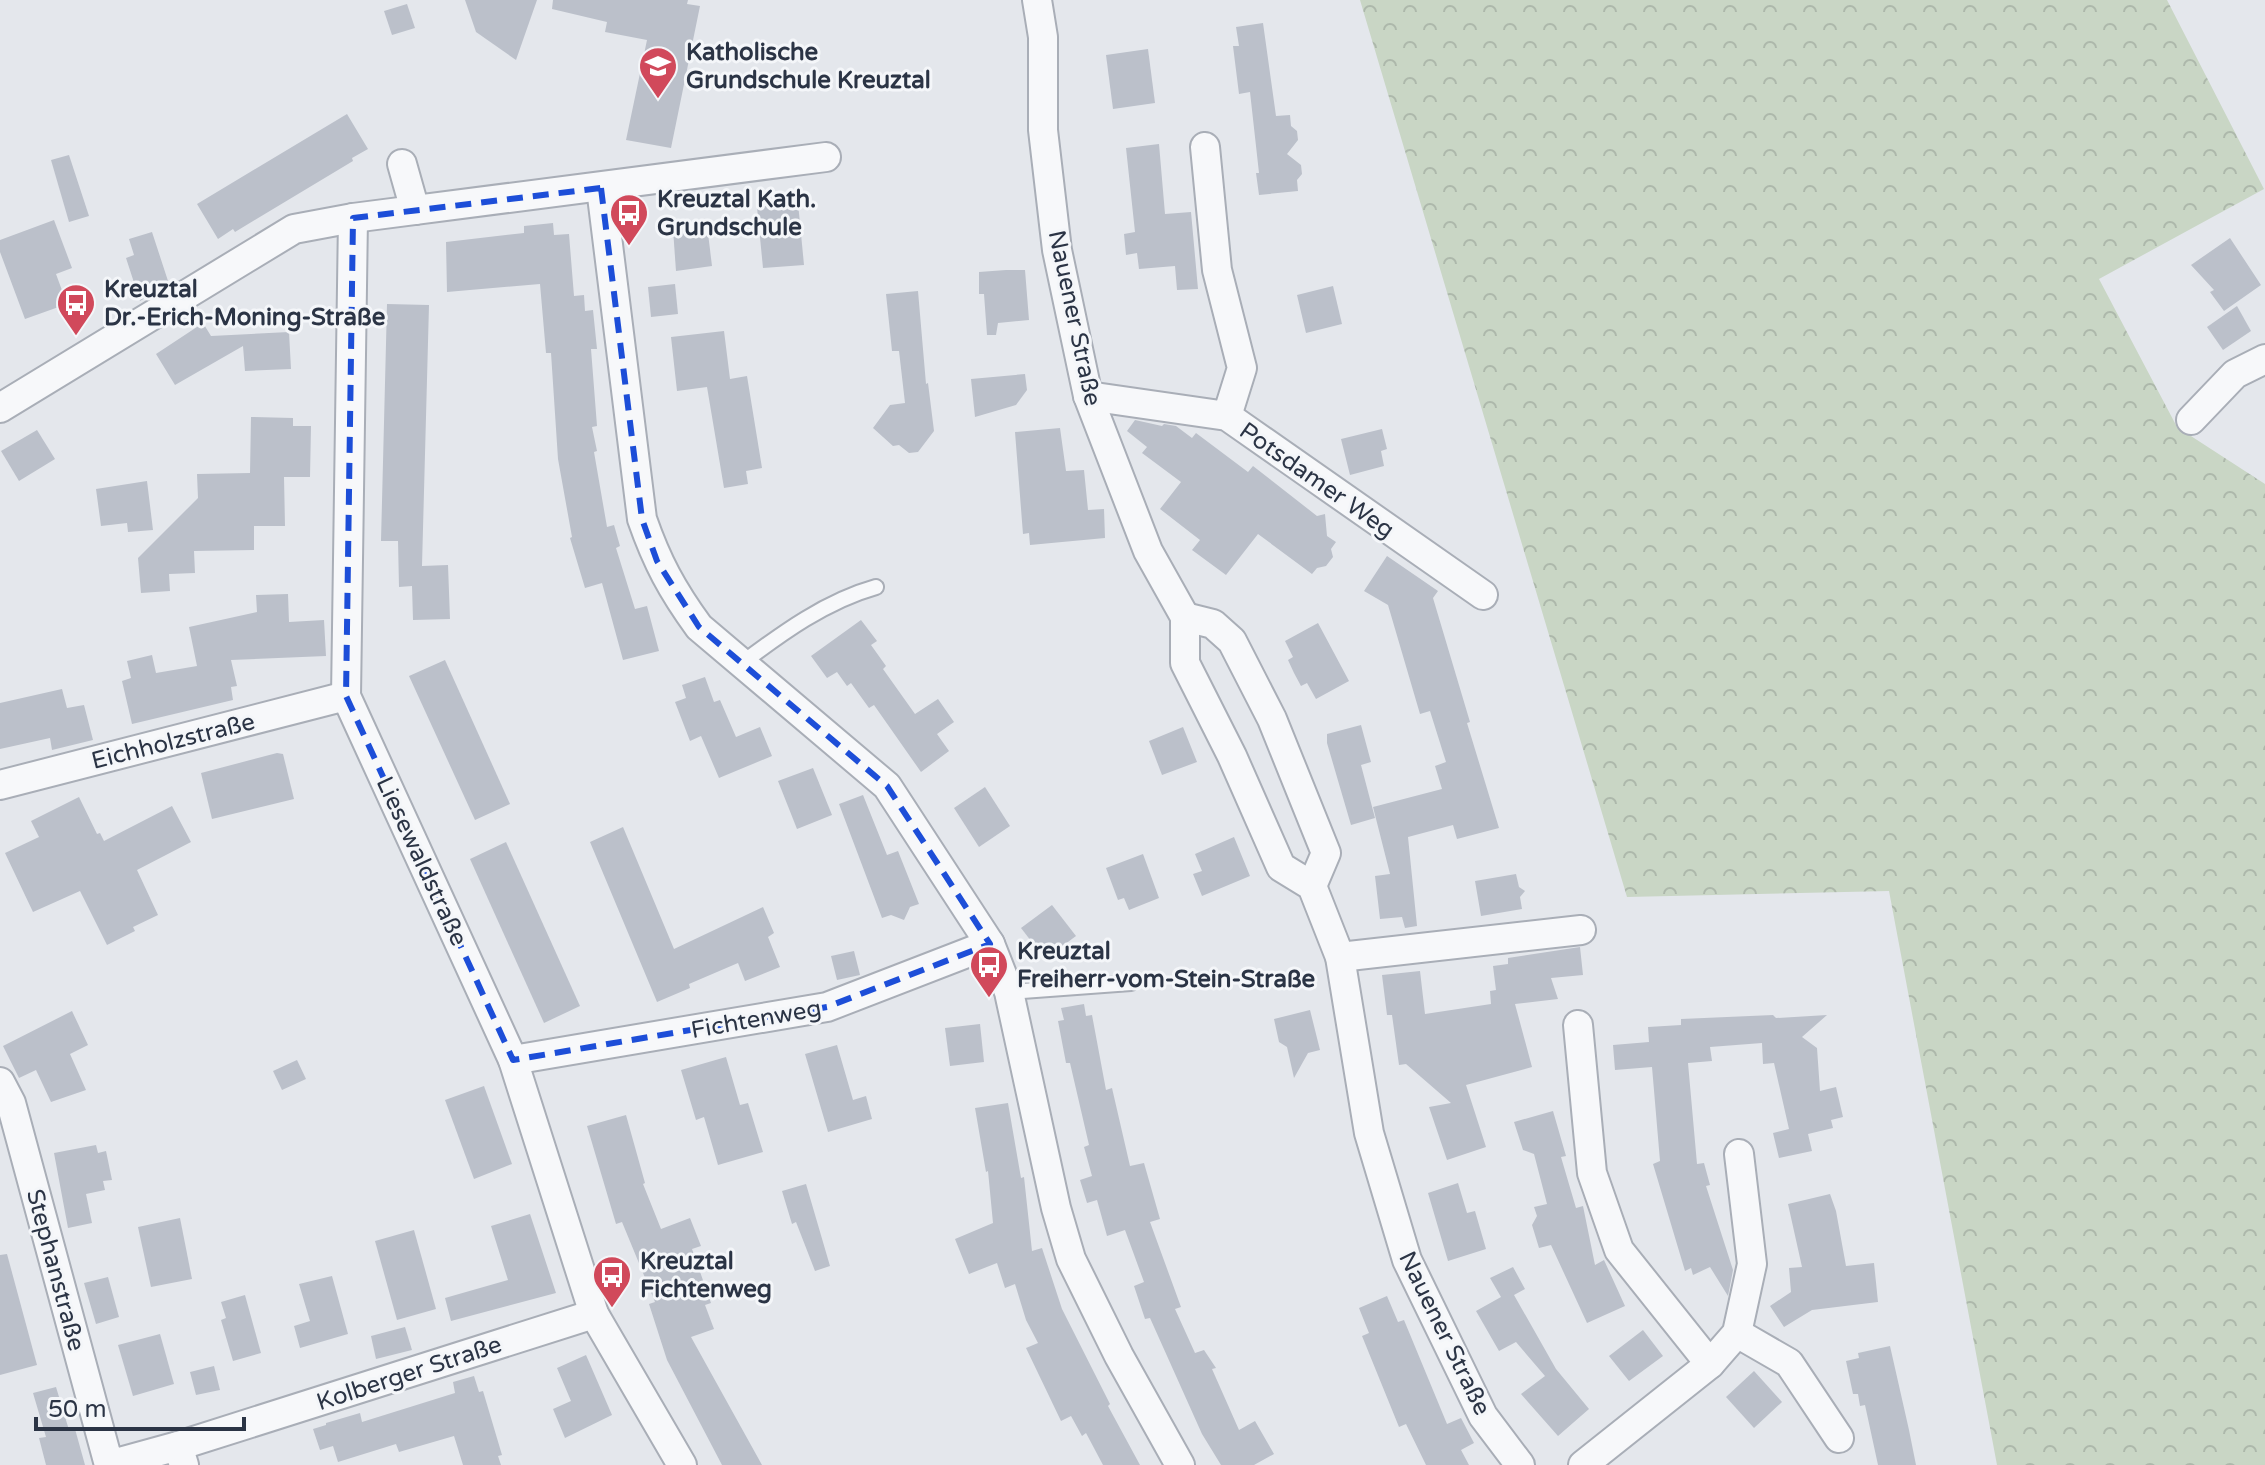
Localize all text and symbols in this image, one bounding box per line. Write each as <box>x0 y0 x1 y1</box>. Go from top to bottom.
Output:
place label: Katholische Grundschule Kreuztal <box>686 38 931 95</box>
school or university icon: Katholische Grundschule Kreuztal <box>637 45 679 100</box>
place label: Kreuztal Kath. Grundschule <box>657 185 816 242</box>
bus stop icon: Kreuztal Kath. Grundschule <box>608 192 650 247</box>
street label: Nauener Straße <box>1042 228 1107 409</box>
place label: Kreuztal Dr.-Erich-Moning-Straße <box>104 275 386 332</box>
bus stop icon: Kreuztal Dr.-Erich-Moning-Straße <box>55 282 97 337</box>
street label: Potsdamer Weg <box>1234 416 1400 545</box>
street label: Eichholzstraße <box>88 707 258 776</box>
street label: Liesewaldstraße <box>370 772 473 950</box>
place label: Kreuztal Freiherr-vom-Stein-Straße <box>1017 937 1315 994</box>
bus stop icon: Kreuztal Freiherr-vom-Stein-Straße <box>968 944 1010 999</box>
street label: Fichtenweg <box>689 994 824 1045</box>
street label: Stephanstraße <box>20 1186 91 1354</box>
place label: Kreuztal Fichtenweg <box>640 1247 772 1304</box>
street label: Nauener Straße <box>1392 1247 1497 1420</box>
bus stop icon: Kreuztal Fichtenweg <box>591 1254 633 1309</box>
street label: Kolberger Straße <box>313 1330 505 1417</box>
scale bar <box>36 1381 244 1431</box>
text: 50 m <box>48 1395 106 1424</box>

